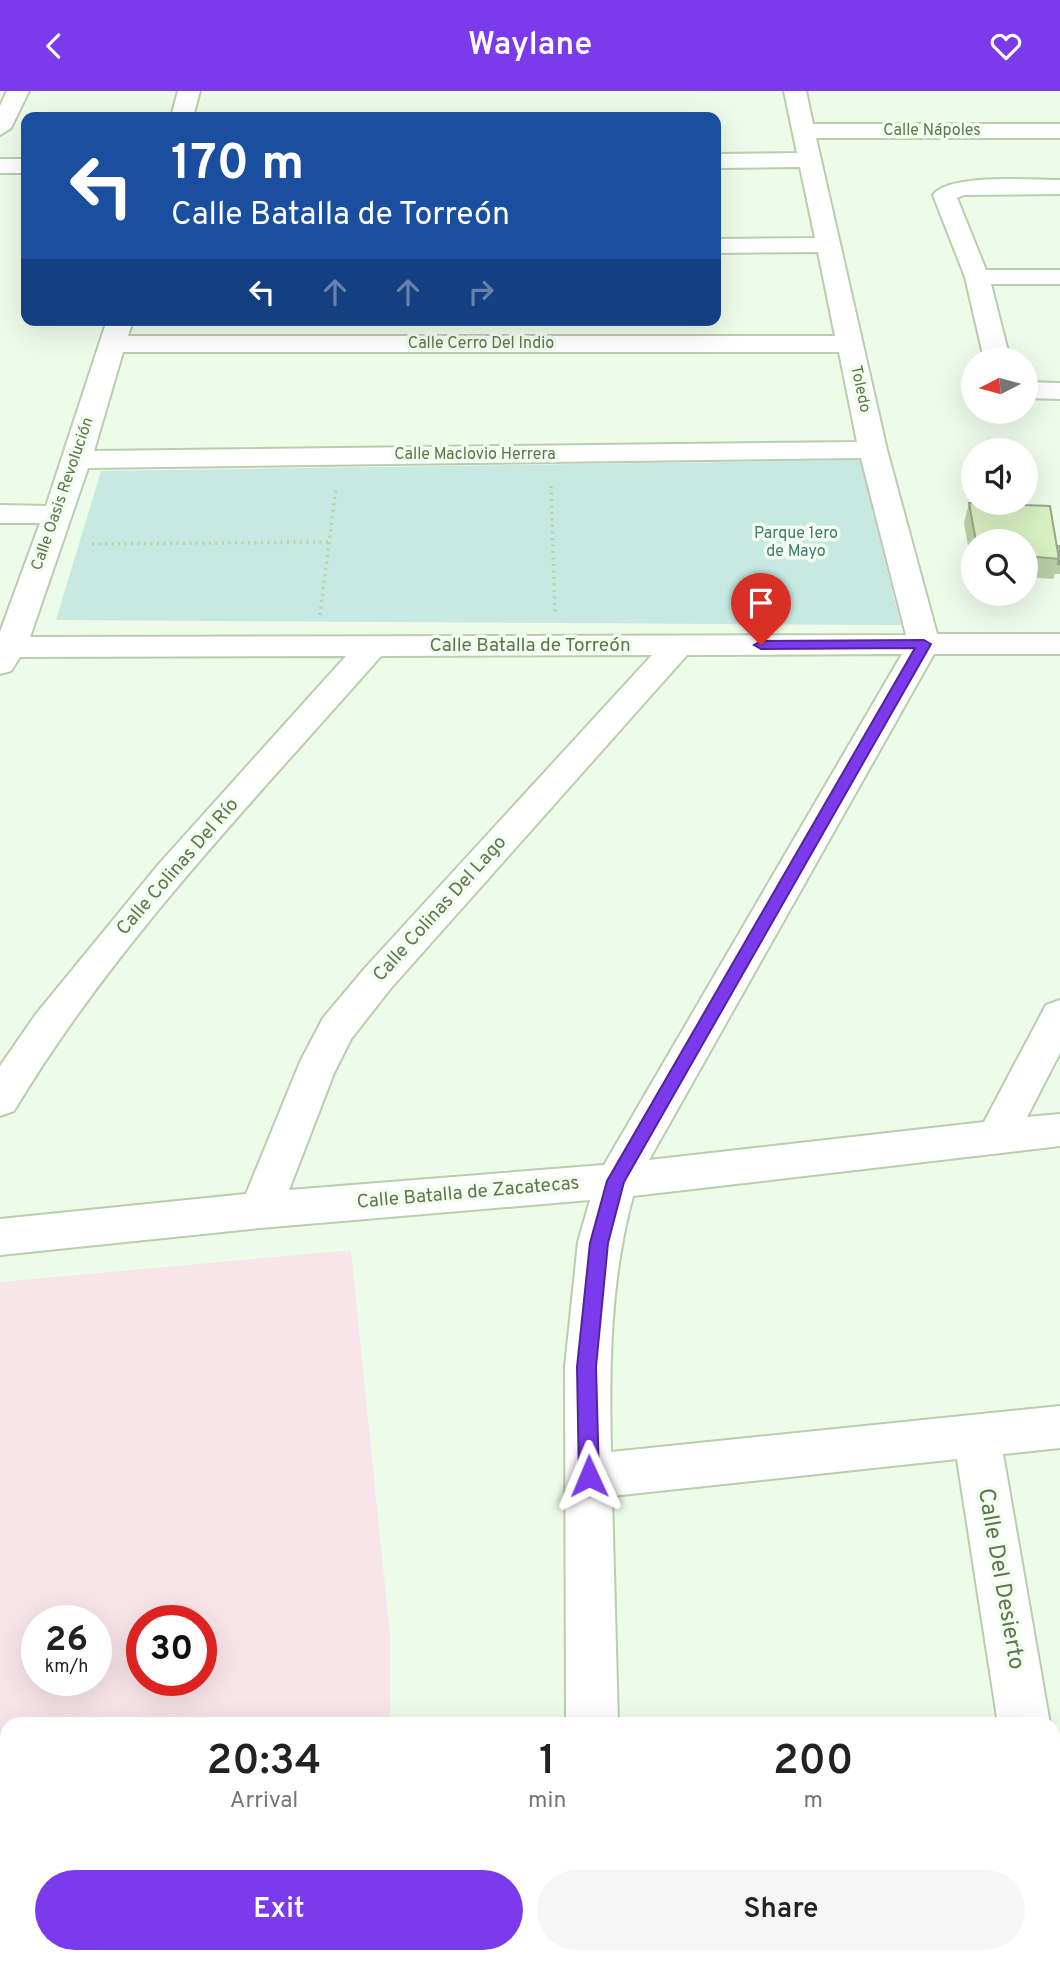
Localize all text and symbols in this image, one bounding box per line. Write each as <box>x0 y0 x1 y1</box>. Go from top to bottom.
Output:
text: Waylane <box>468 26 592 66</box>
icon: back <box>35 27 73 65</box>
icon: heart <box>987 27 1025 65</box>
street label: Calle Nápoles <box>883 121 981 141</box>
text: 170 m <box>171 135 304 197</box>
icon: left <box>56 140 147 231</box>
text: Calle Batalla de Torreón <box>171 196 510 236</box>
icon: left <box>243 273 281 311</box>
icon: ahead <box>316 273 354 311</box>
icon: ahead <box>389 273 427 311</box>
icon: right <box>462 273 500 311</box>
street label: Calle Cerro Del Indio <box>408 334 554 354</box>
north arrow <box>961 347 1038 423</box>
map controls <box>961 347 1038 606</box>
street label: Toledo <box>845 364 875 415</box>
street label: Calle Oasis Revolución <box>27 415 99 573</box>
button: sound <box>961 438 1038 515</box>
street label: Calle Maclovio Herrera <box>394 445 556 465</box>
park label: Parque 1ero de Mayo <box>754 524 838 562</box>
button: search <box>961 529 1038 606</box>
pin <box>731 573 791 645</box>
icon: arrive <box>742 584 780 622</box>
street label: Calle Batalla de Torreón <box>429 634 631 658</box>
street label: Calle Colinas Del Río <box>112 793 244 941</box>
street label: Calle Colinas Del Lago <box>368 831 512 987</box>
street label: Calle Batalla de Zacatecas <box>356 1171 580 1215</box>
position arrow <box>552 1439 626 1513</box>
street label: Calle Del Desierto <box>970 1486 1030 1672</box>
speed limit sign: 30 <box>126 1605 217 1696</box>
text: 26 <box>45 1619 88 1663</box>
text: km/h <box>45 1656 88 1679</box>
text: 20:34 <box>207 1736 322 1789</box>
text: 1 <box>539 1736 555 1789</box>
text: 200 <box>773 1736 853 1789</box>
text: Arrival <box>230 1787 298 1816</box>
text: min <box>528 1787 566 1816</box>
text: m <box>803 1787 823 1816</box>
button: Exit <box>35 1870 523 1950</box>
button: Share <box>537 1870 1025 1950</box>

